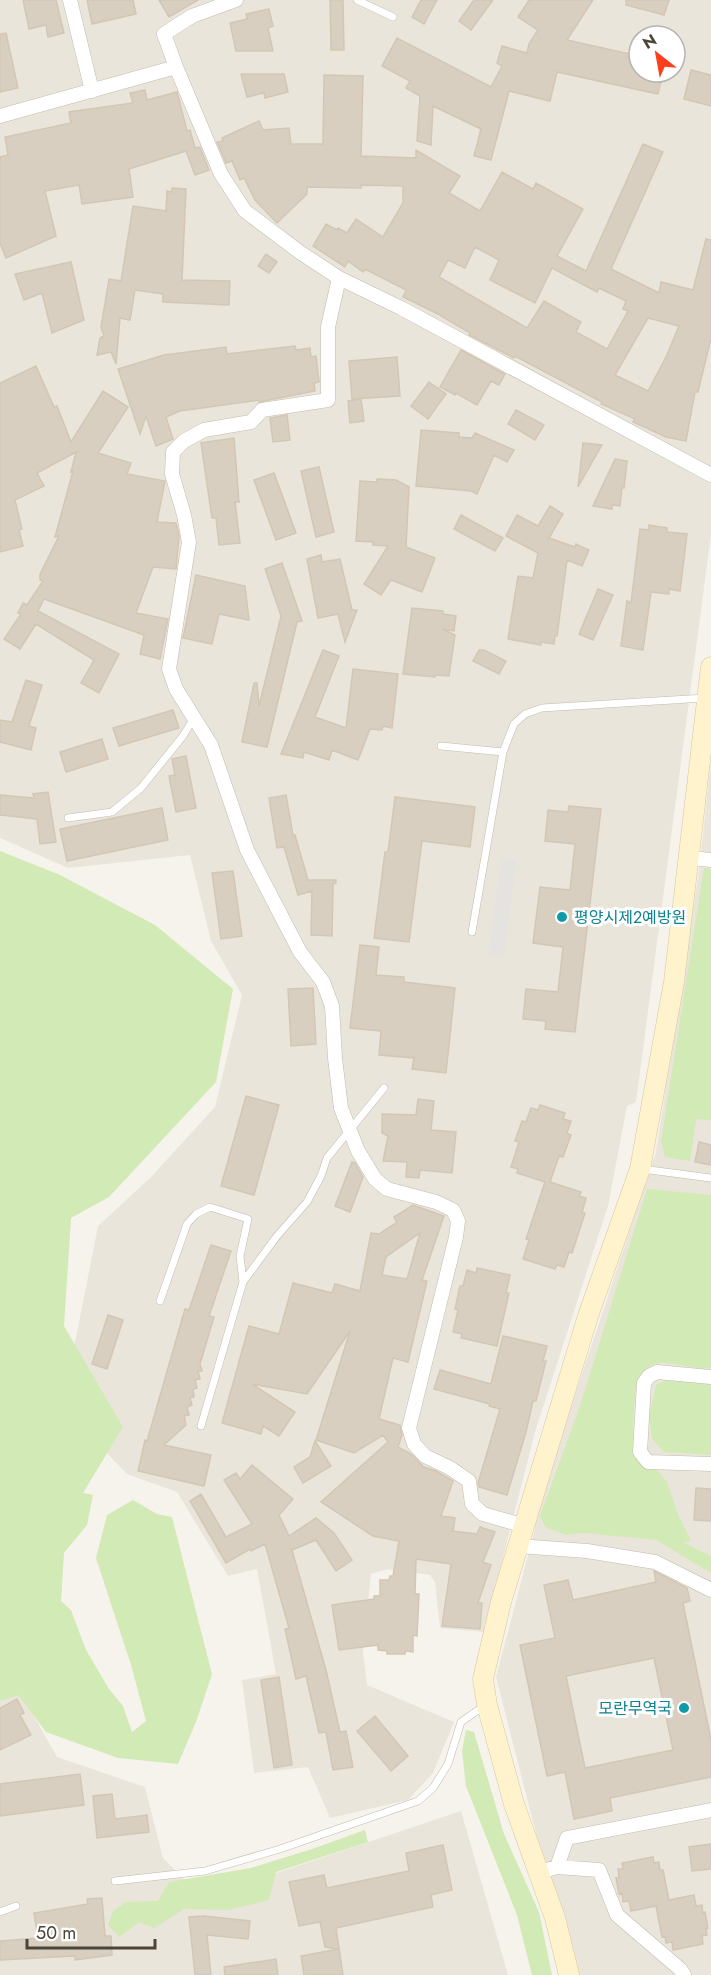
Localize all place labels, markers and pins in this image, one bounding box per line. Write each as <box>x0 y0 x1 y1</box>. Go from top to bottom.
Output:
place label: 평양시제2예방원 <box>574 906 686 929</box>
marker: 평양시제2예방원 <box>555 910 569 924</box>
place label: 모란무역국 <box>598 1697 672 1720</box>
marker: 모란무역국 <box>677 1701 691 1715</box>

